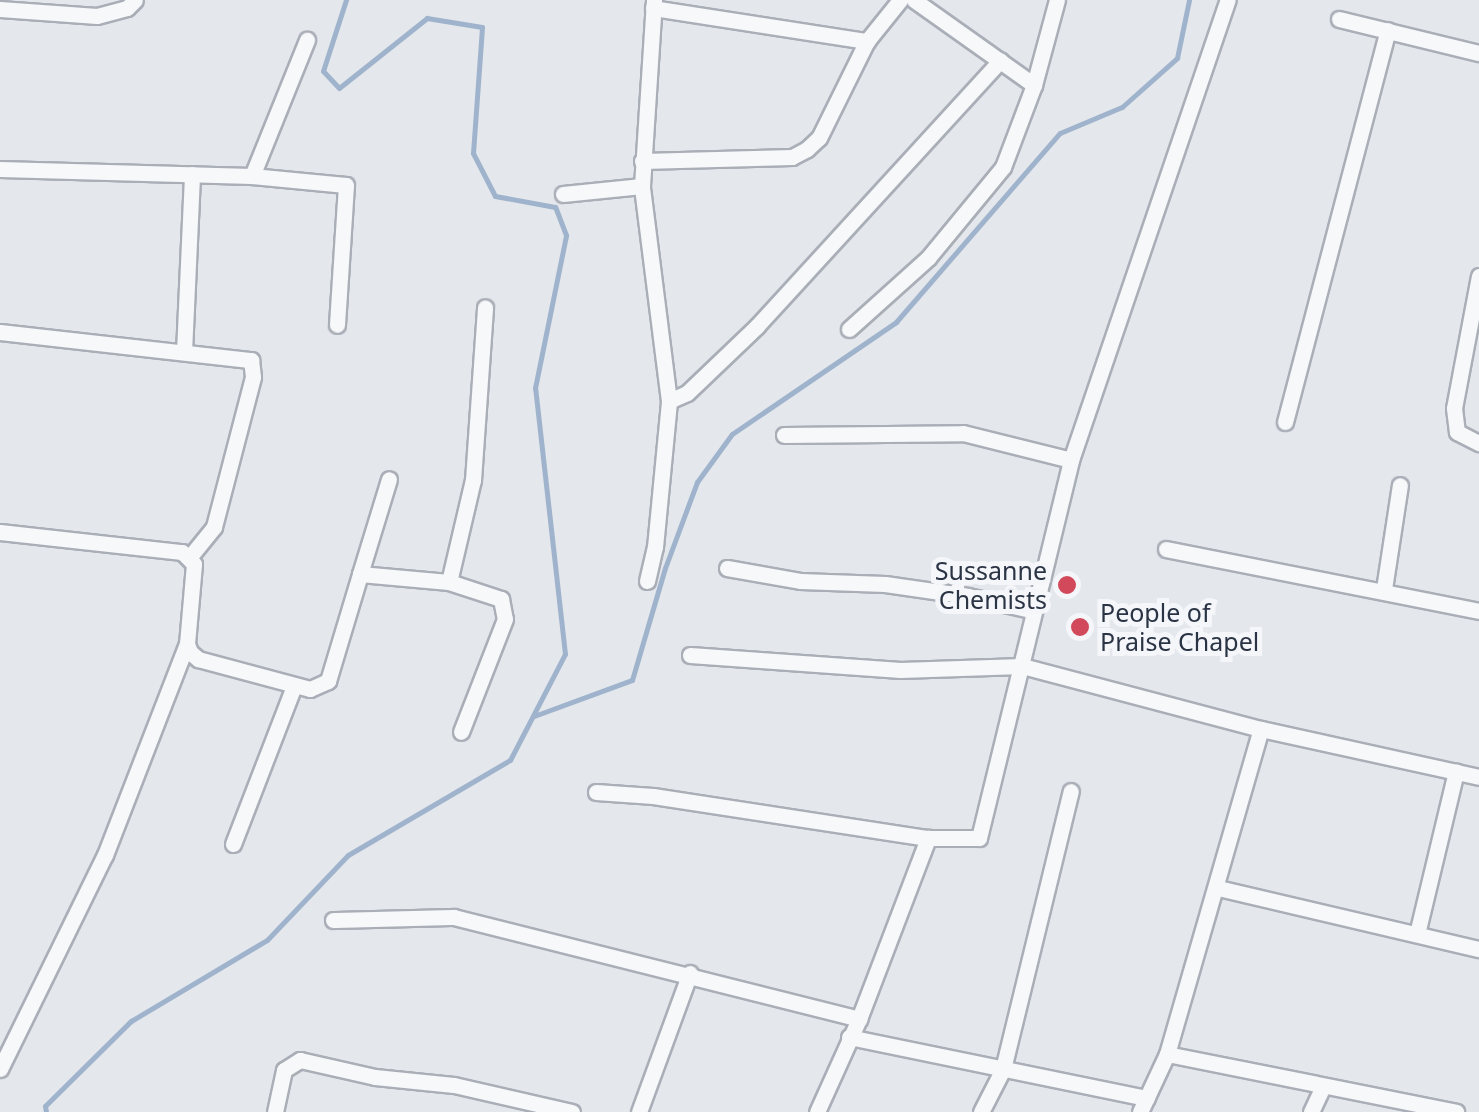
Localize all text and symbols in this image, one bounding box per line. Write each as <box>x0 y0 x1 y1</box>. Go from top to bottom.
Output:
place label: Sussanne Chemists <box>935 556 1047 615</box>
marker: Sussanne Chemists <box>1056 574 1078 596</box>
place label: People of Praise Chapel <box>1100 598 1259 657</box>
marker: People of Praise Chapel <box>1069 616 1091 638</box>

